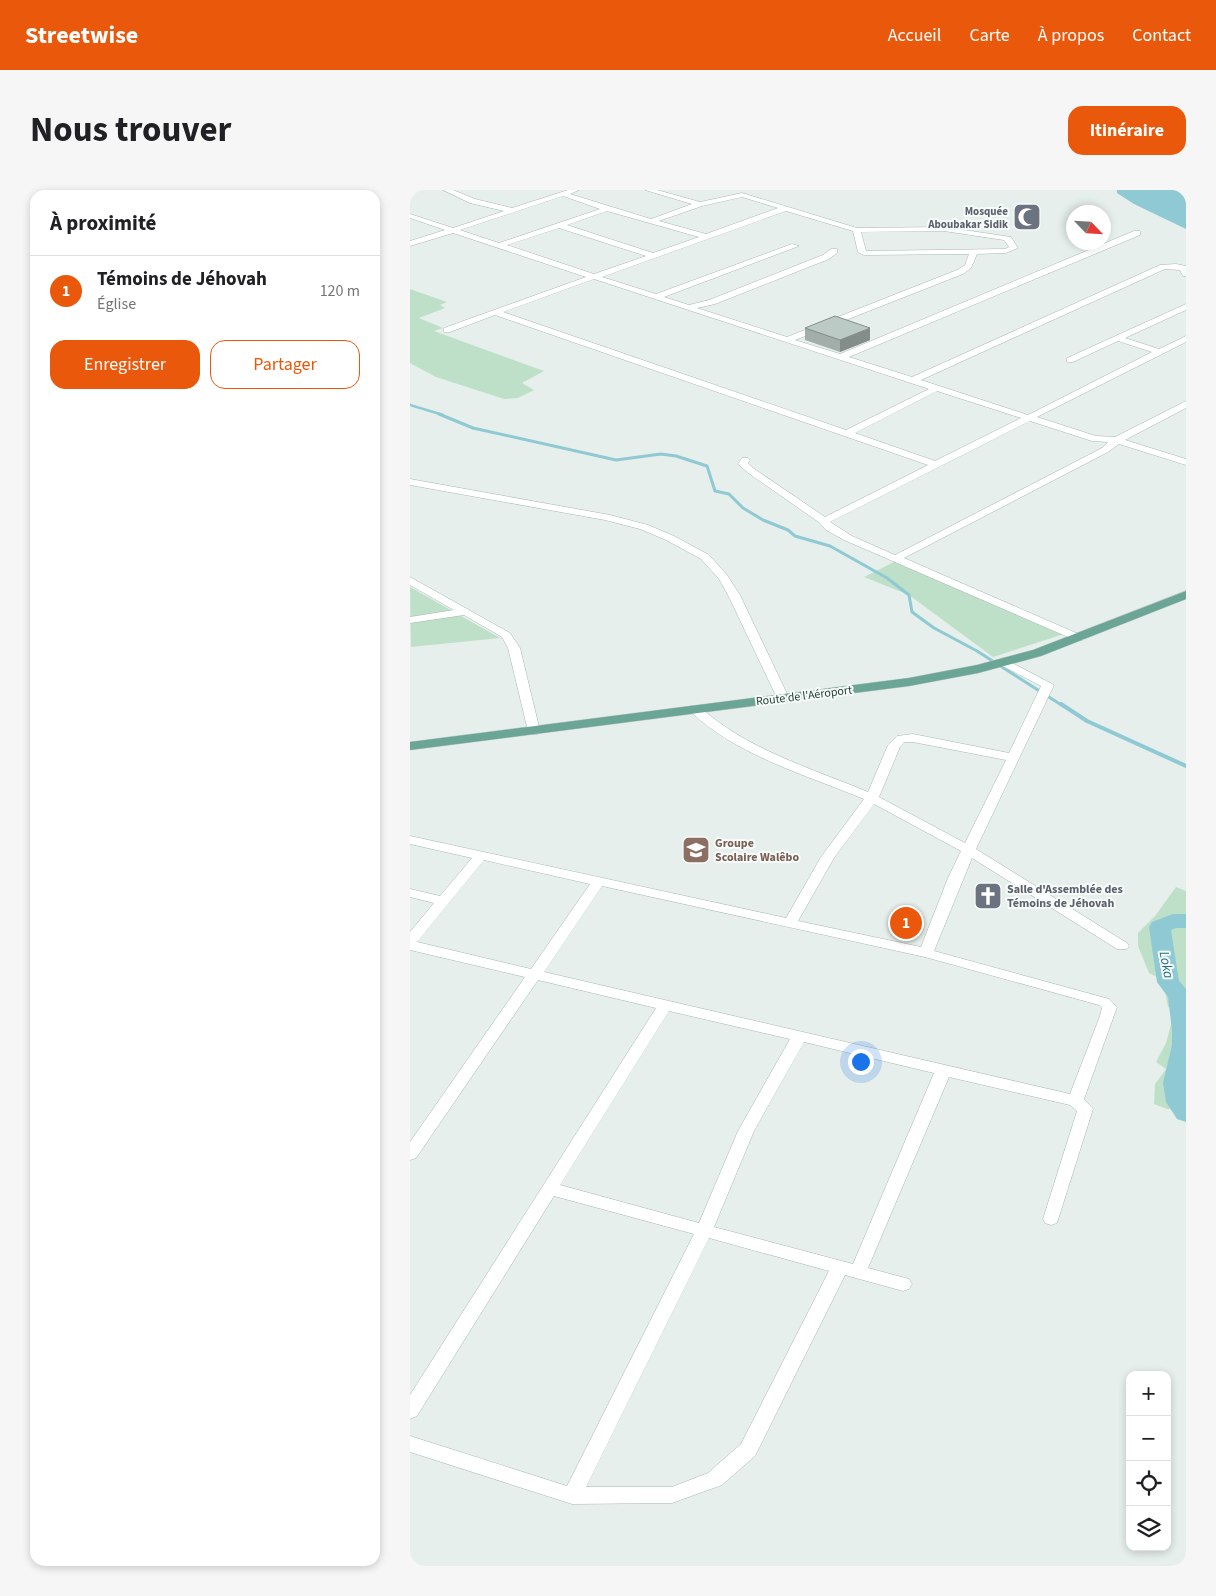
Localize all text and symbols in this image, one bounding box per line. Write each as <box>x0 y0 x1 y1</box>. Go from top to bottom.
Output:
text: Streetwise <box>25 18 138 53</box>
text: Accueil <box>888 23 941 48</box>
text: Carte <box>969 23 1010 48</box>
text: À propos <box>1038 23 1104 48</box>
text: Contact <box>1132 23 1191 48</box>
text: Nous trouver <box>30 105 231 155</box>
button: Itinéraire <box>1068 106 1186 155</box>
mosque icon: Mosquée Aboubakar Sidik <box>1012 202 1042 232</box>
place label: Mosquée Aboubakar Sidik <box>927 204 1008 232</box>
north arrow <box>1066 205 1111 250</box>
text: À proximité <box>50 208 156 238</box>
text: Témoins de Jéhovah <box>97 266 267 293</box>
text: 1 <box>62 280 70 302</box>
text: 120 m <box>320 280 360 302</box>
text: Église <box>97 293 136 315</box>
button: Enregistrer <box>50 340 200 389</box>
button: Partager <box>210 340 360 389</box>
street label: Route de l'Aéroport <box>755 682 853 710</box>
school or university icon: Groupe Scolaire Walêbo <box>681 835 711 865</box>
place label: Groupe Scolaire Walêbo <box>715 835 799 866</box>
church icon: Salle d'Assemblée des Témoins de Jéhovah <box>973 881 1003 911</box>
place label: Salle d'Assemblée des Témoins de Jéhovah <box>1007 881 1123 912</box>
pin: 1 <box>890 904 922 942</box>
water label: Loka <box>1154 950 1179 981</box>
your location <box>848 1049 874 1075</box>
map controls <box>1126 1371 1171 1551</box>
button: + <box>1126 1371 1171 1416</box>
button: − <box>1126 1416 1171 1461</box>
button: locate <box>1126 1461 1171 1506</box>
button: layers <box>1126 1506 1171 1551</box>

